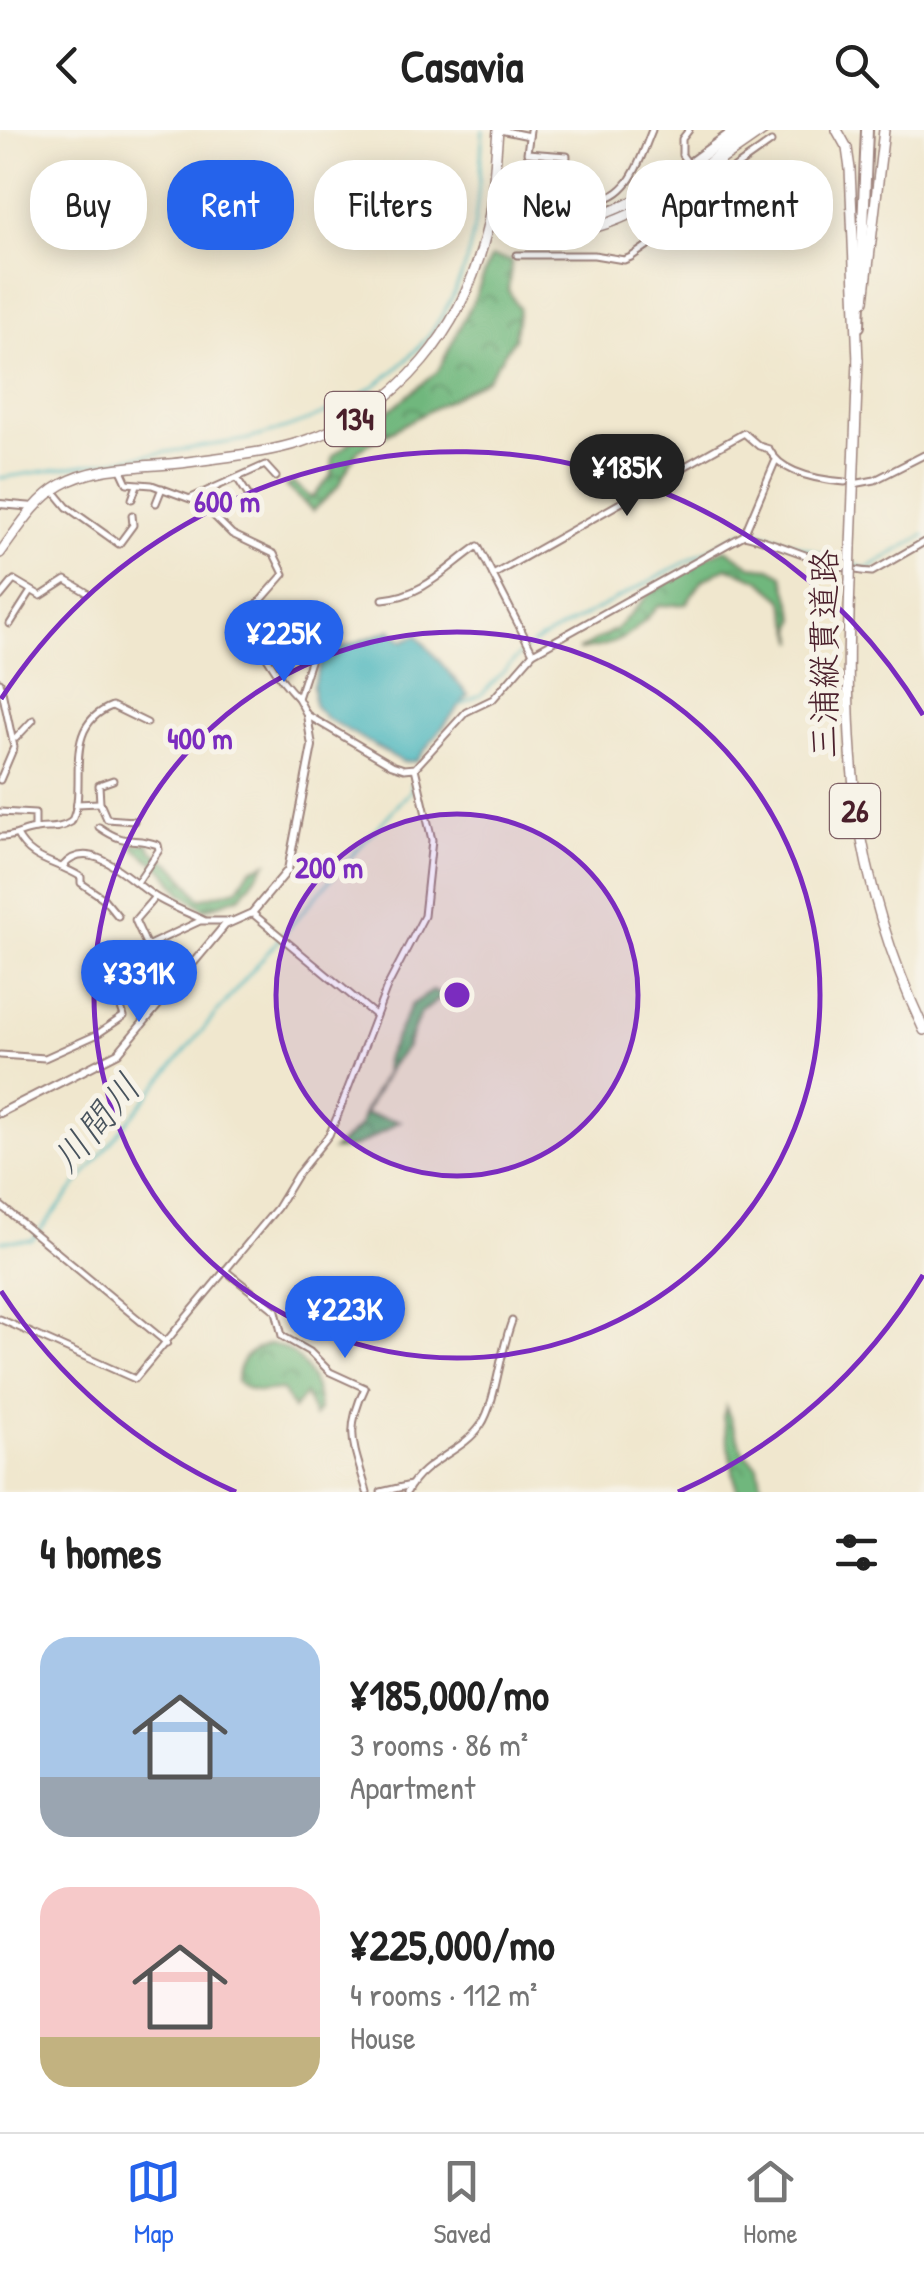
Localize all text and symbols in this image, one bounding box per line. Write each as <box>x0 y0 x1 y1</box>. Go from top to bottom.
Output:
text: Casavia <box>401 35 524 96</box>
icon: back <box>40 38 95 93</box>
icon: search <box>829 38 884 93</box>
chip: Buy <box>30 160 147 250</box>
chip: Rent <box>167 160 294 250</box>
chip: Filters <box>314 160 467 250</box>
chip: New <box>487 160 606 250</box>
chip: Apartment <box>626 160 833 250</box>
road number: 134 <box>325 392 385 446</box>
pin: ¥185K <box>557 434 697 519</box>
text: ¥185K <box>592 445 662 488</box>
text: 600 m <box>194 481 260 521</box>
street label: 三浦縦貫道路 <box>800 549 847 759</box>
pin: ¥225K <box>214 600 354 685</box>
text: ¥225K <box>246 611 322 654</box>
text: 400 m <box>167 718 233 758</box>
road number: 26 <box>830 784 880 838</box>
text: 200 m <box>295 847 363 887</box>
pin: ¥331K <box>69 940 209 1025</box>
text: ¥331K <box>103 951 175 994</box>
centre of rings <box>439 977 475 1013</box>
water label: 川間川 <box>39 1062 152 1183</box>
pin: ¥223K <box>275 1276 415 1361</box>
text: ¥223K <box>307 1287 383 1330</box>
text: 4 homes <box>40 1524 161 1581</box>
icon: filters <box>829 1525 884 1580</box>
text: ¥185,000/mo <box>350 1666 549 1723</box>
icon: home <box>120 1677 240 1797</box>
text: 3 rooms · 86 m² <box>350 1723 528 1766</box>
text: Apartment <box>350 1766 475 1809</box>
text: ¥225,000/mo <box>350 1916 555 1973</box>
icon: home <box>120 1927 240 2047</box>
text: 4 rooms · 112 m² <box>350 1973 537 2016</box>
text: House <box>350 2016 416 2059</box>
tab: Map <box>126 2154 181 2252</box>
tab: Saved <box>433 2154 491 2252</box>
tab: Home <box>743 2154 798 2252</box>

